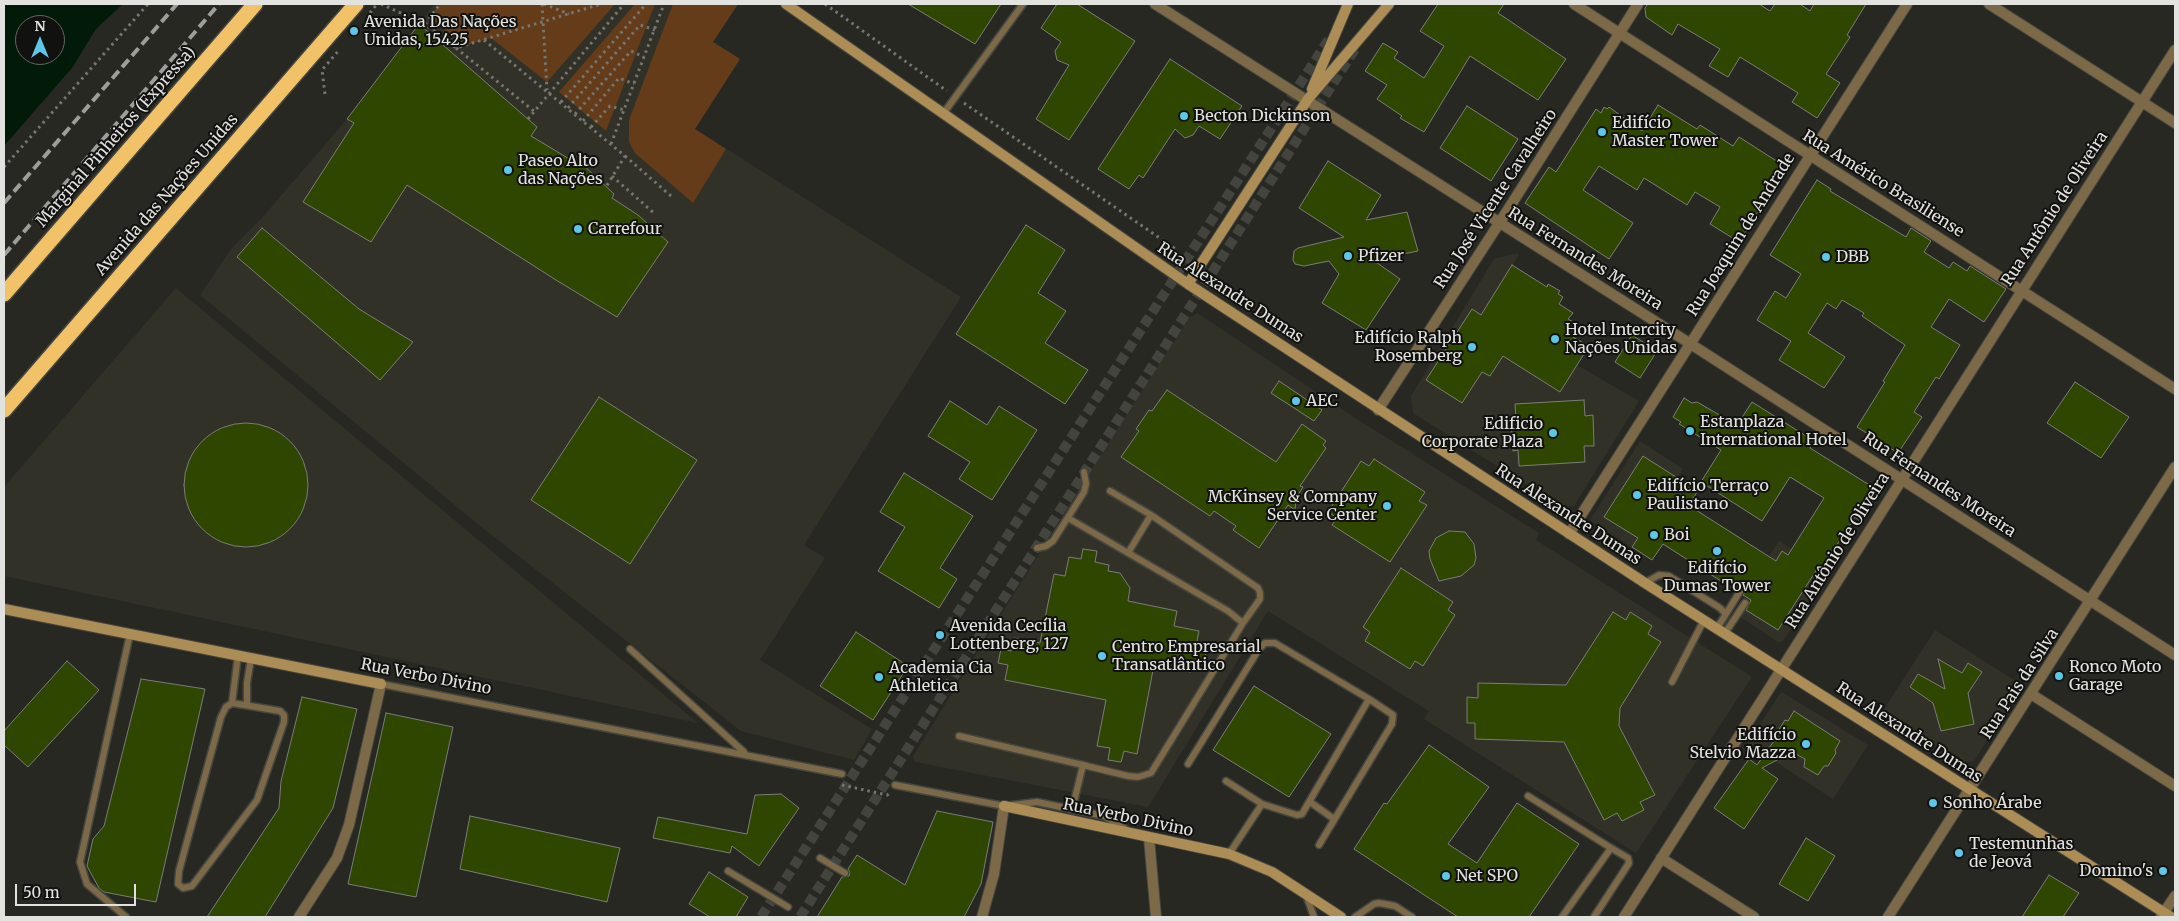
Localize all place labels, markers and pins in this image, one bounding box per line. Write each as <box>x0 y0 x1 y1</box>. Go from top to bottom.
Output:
place label: Avenida Das Nações Unidas, 15425 <box>364 12 517 50</box>
marker: Avenida Das Nações Unidas, 15425 <box>348 25 360 37</box>
place label: Becton Dickinson <box>1194 106 1330 126</box>
marker: Becton Dickinson <box>1178 110 1190 122</box>
place label: Edifício Master Tower <box>1612 113 1718 151</box>
marker: Edifício Master Tower <box>1596 126 1608 138</box>
place label: Paseo Alto das Nações <box>518 151 603 189</box>
marker: Paseo Alto das Nações <box>502 164 514 176</box>
place label: Carrefour <box>588 219 662 239</box>
marker: Carrefour <box>572 223 584 235</box>
place label: Pfizer <box>1358 246 1404 266</box>
place label: DBB <box>1836 247 1869 267</box>
marker: Pfizer <box>1342 250 1354 262</box>
marker: DBB <box>1820 251 1832 263</box>
place label: Hotel Intercity Nações Unidas <box>1565 320 1677 358</box>
place label: Edifício Ralph Rosemberg <box>1354 328 1462 366</box>
marker: Hotel Intercity Nações Unidas <box>1549 333 1561 345</box>
marker: Edifício Ralph Rosemberg <box>1466 341 1478 353</box>
place label: AEC <box>1306 391 1338 411</box>
marker: AEC <box>1290 395 1302 407</box>
place label: Estanplaza International Hotel <box>1700 412 1847 450</box>
place label: Edificio Corporate Plaza <box>1422 414 1543 452</box>
marker: Estanplaza International Hotel <box>1684 425 1696 437</box>
marker: Edificio Corporate Plaza <box>1547 427 1559 439</box>
place label: Edifício Terraço Paulistano <box>1647 476 1769 514</box>
place label: McKinsey & Company Service Center <box>1208 487 1377 525</box>
marker: Edifício Terraço Paulistano <box>1631 489 1643 501</box>
marker: McKinsey & Company Service Center <box>1381 500 1393 512</box>
place label: Boi <box>1664 525 1690 545</box>
marker: Boi <box>1648 529 1660 541</box>
marker: Edifício Dumas Tower <box>1711 545 1723 557</box>
place label: Edifício Dumas Tower <box>1663 558 1771 596</box>
place label: Avenida Cecília Lottenberg, 127 <box>950 616 1068 654</box>
marker: Avenida Cecília Lottenberg, 127 <box>934 629 946 641</box>
place label: Centro Empresarial Transatlântico <box>1112 637 1261 675</box>
marker: Centro Empresarial Transatlântico <box>1096 650 1108 662</box>
place label: Ronco Moto Garage <box>2069 657 2161 695</box>
place label: Academia Cia Athletica <box>889 658 992 696</box>
marker: Ronco Moto Garage <box>2053 670 2065 682</box>
marker: Academia Cia Athletica <box>873 671 885 683</box>
place label: Edifício Stelvio Mazza <box>1689 725 1796 763</box>
marker: Edifício Stelvio Mazza <box>1800 738 1812 750</box>
place label: Sonho Árabe <box>1943 793 2041 813</box>
marker: Sonho Árabe <box>1927 797 1939 809</box>
place label: Testemunhas de Jeová <box>1969 834 2073 872</box>
marker: Testemunhas de Jeová <box>1953 847 1965 859</box>
place label: Domino's <box>2079 861 2153 881</box>
marker: Domino's <box>2157 865 2169 877</box>
place label: Net SPO <box>1456 866 1518 886</box>
marker: Net SPO <box>1440 870 1452 882</box>

